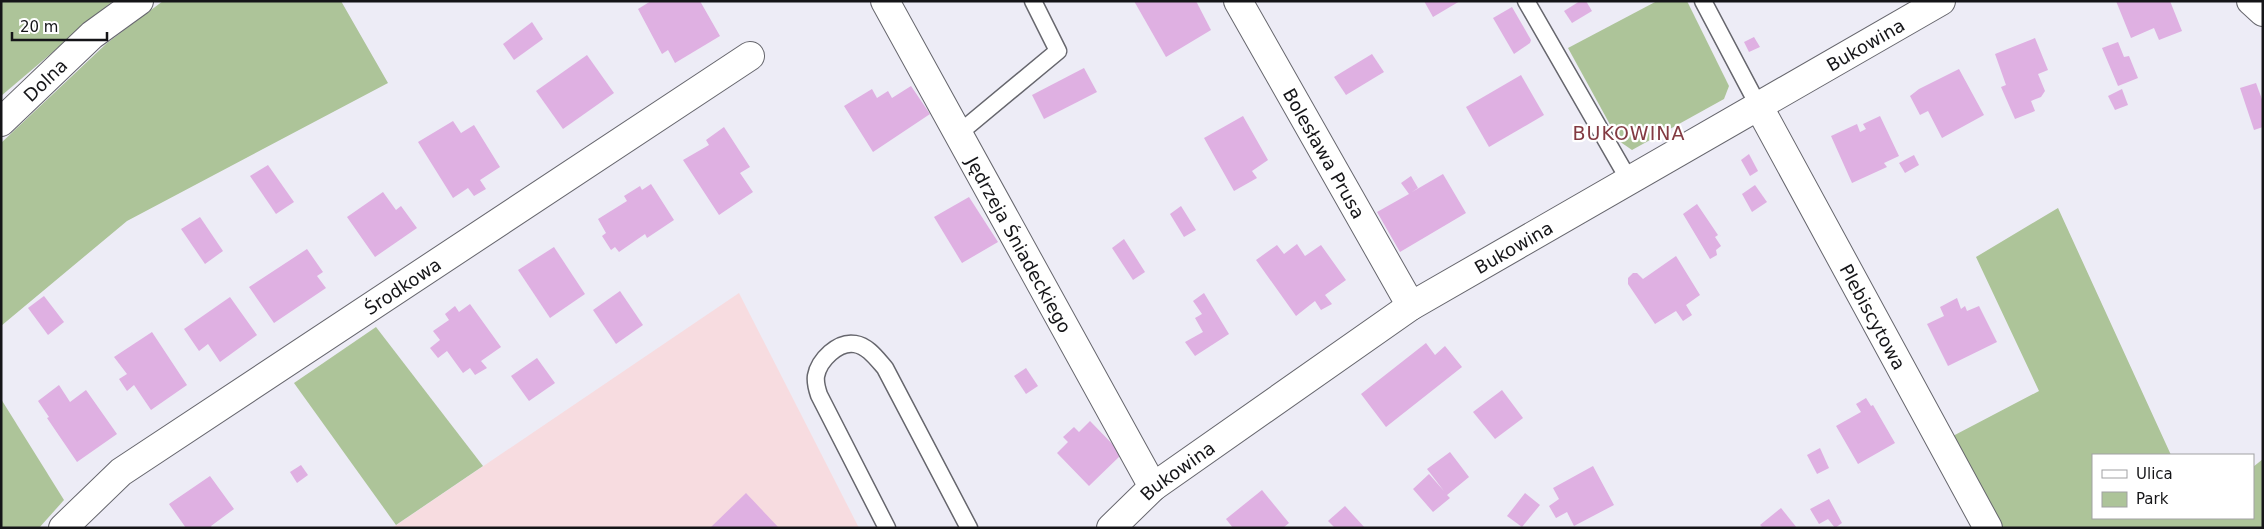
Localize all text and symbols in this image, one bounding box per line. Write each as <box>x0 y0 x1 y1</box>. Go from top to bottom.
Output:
scale bar <box>12 10 108 42</box>
street label: Bukowina <box>1822 14 1908 75</box>
text: 20 m <box>20 18 58 36</box>
street label: Dolna <box>19 54 71 106</box>
street label: Bolesława Prusa <box>1279 84 1370 222</box>
district label: BUKOWINA <box>1573 122 1685 144</box>
street label: Jędrzeja Śniadeckiego <box>962 152 1076 336</box>
street label: Bukowina <box>1471 216 1556 278</box>
street label: Środkowa <box>360 253 445 319</box>
street label: Plebiscytowa <box>1836 260 1910 373</box>
street label: Bukowina <box>1136 437 1219 504</box>
legend <box>2092 454 2254 519</box>
text: Ulica <box>2136 465 2173 483</box>
text: Park <box>2136 490 2169 508</box>

